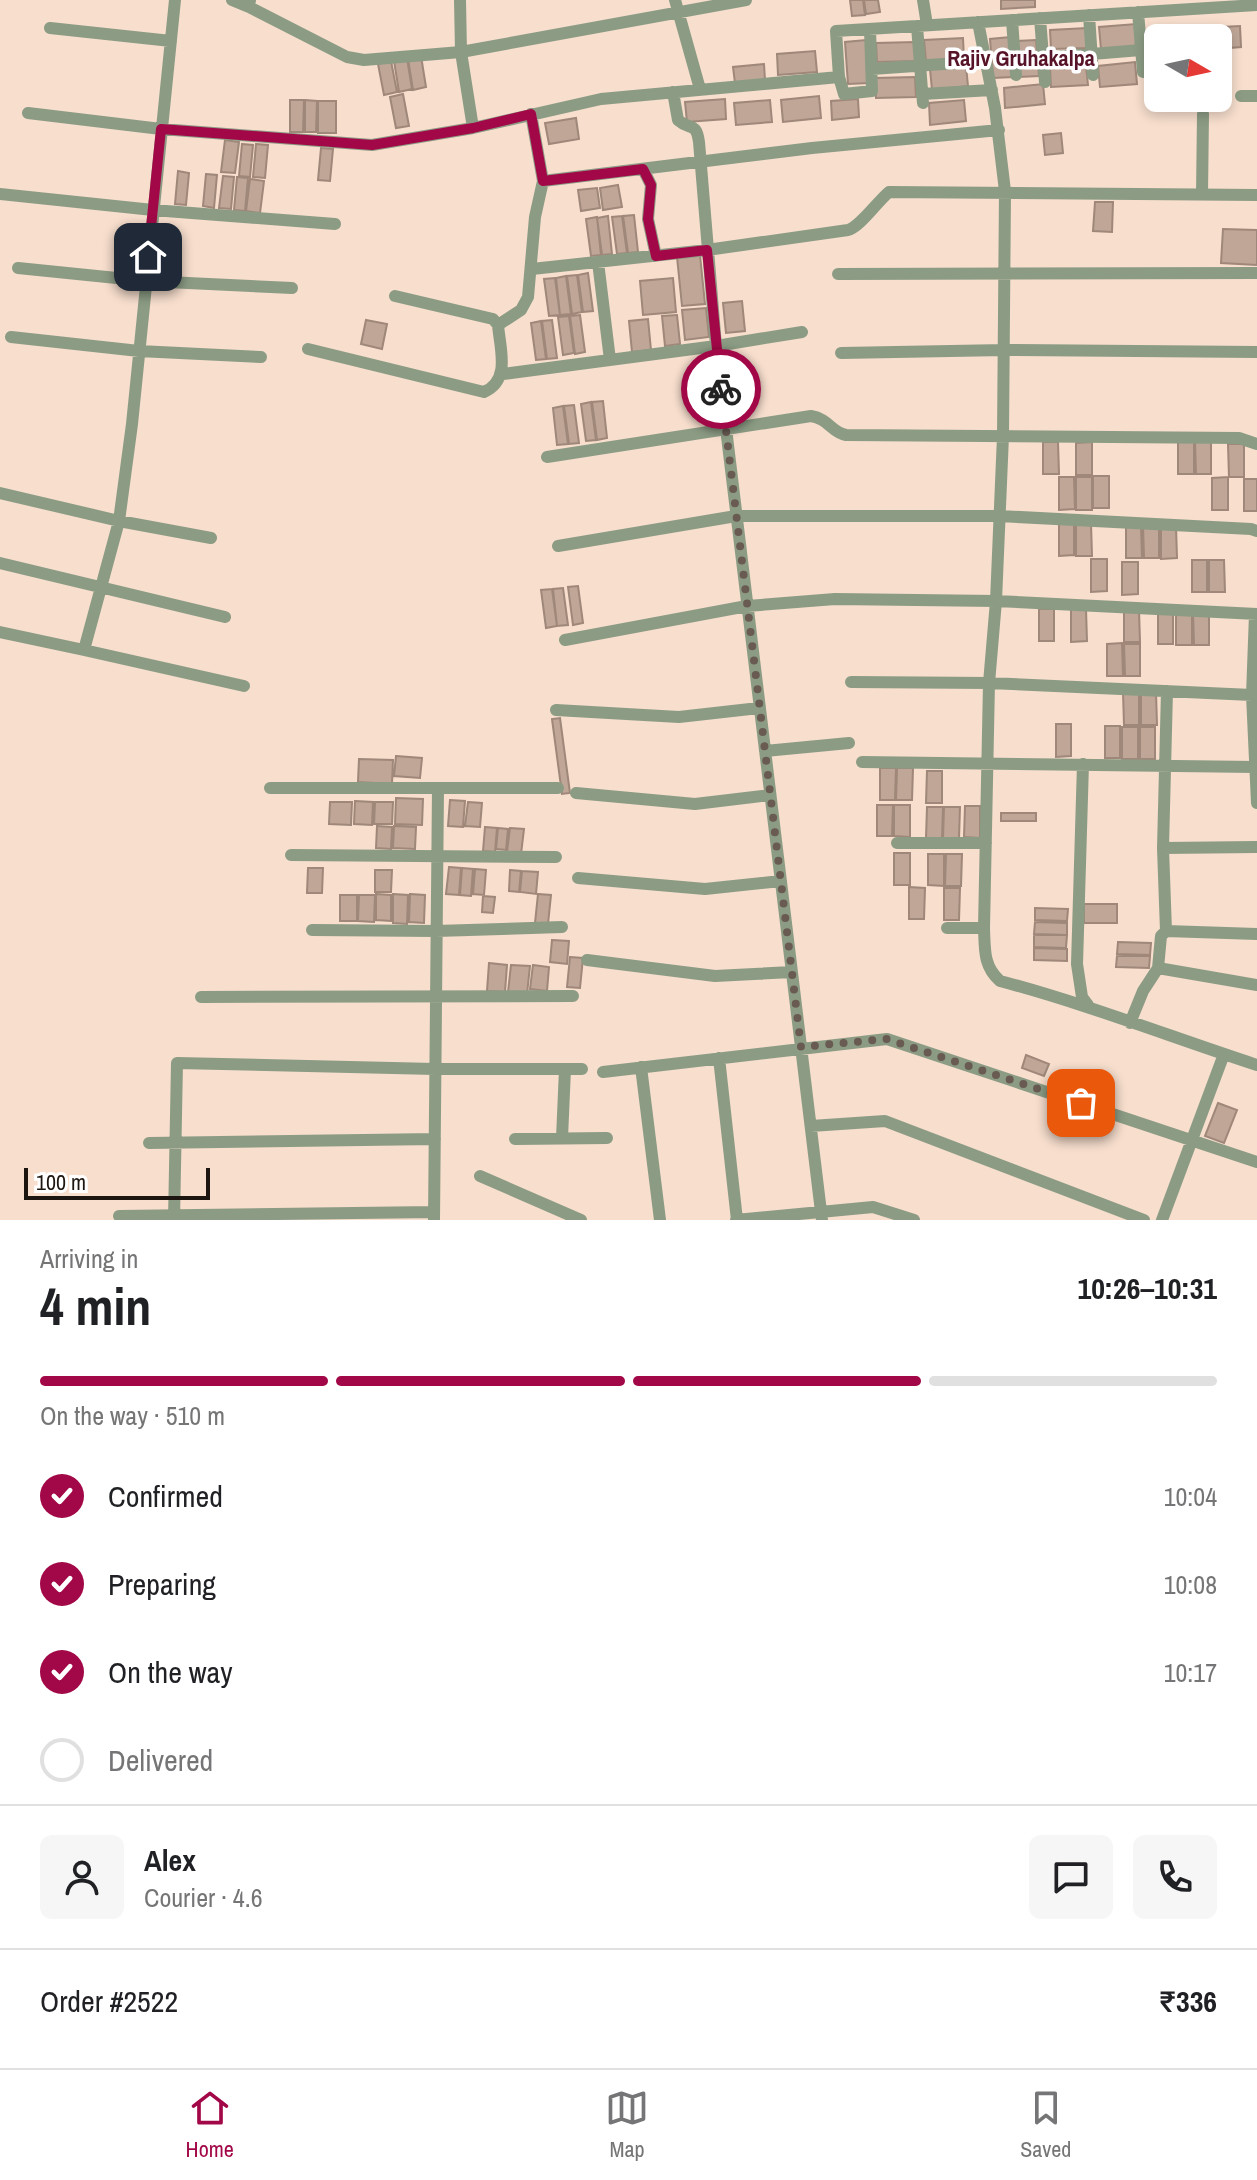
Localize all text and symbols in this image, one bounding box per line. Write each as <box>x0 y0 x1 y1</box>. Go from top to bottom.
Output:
north arrow <box>1144 24 1232 112</box>
map controls <box>1144 24 1232 112</box>
district label: Rajiv Gruhakalpa <box>947 43 1095 73</box>
pin <box>114 223 182 291</box>
icon: home <box>126 235 170 279</box>
courier <box>681 349 761 429</box>
icon: bike <box>699 367 743 411</box>
pin <box>1047 1069 1115 1137</box>
icon: bag <box>1059 1081 1103 1125</box>
scale bar <box>24 1164 210 1200</box>
text: 100 m <box>36 1167 86 1197</box>
text: Arriving in <box>40 1241 138 1276</box>
text: 10:26–10:31 <box>1078 1268 1217 1308</box>
text: 4 min <box>40 1271 151 1341</box>
text: On the way · 510 m <box>40 1398 225 1433</box>
icon: check <box>40 1474 84 1518</box>
text: Confirmed <box>108 1476 223 1516</box>
text: 10:04 <box>1164 1479 1217 1514</box>
icon: check <box>40 1562 84 1606</box>
text: Preparing <box>108 1564 216 1604</box>
text: 10:08 <box>1164 1567 1217 1602</box>
icon: check <box>40 1650 84 1694</box>
text: On the way <box>108 1652 232 1692</box>
text: 10:17 <box>1164 1655 1217 1690</box>
text: Delivered <box>108 1740 213 1780</box>
button: person <box>40 1835 124 1919</box>
button: chat <box>1029 1835 1113 1919</box>
button: phone <box>1133 1835 1217 1919</box>
text: Alex <box>144 1840 196 1880</box>
text: Courier · 4.6 <box>144 1880 263 1915</box>
text: Order #2522 <box>40 1981 178 2021</box>
text: ₹336 <box>1159 1981 1217 2021</box>
tab: Home <box>186 2086 234 2164</box>
tab: Map <box>605 2086 649 2164</box>
tab: Saved <box>1020 2086 1071 2164</box>

